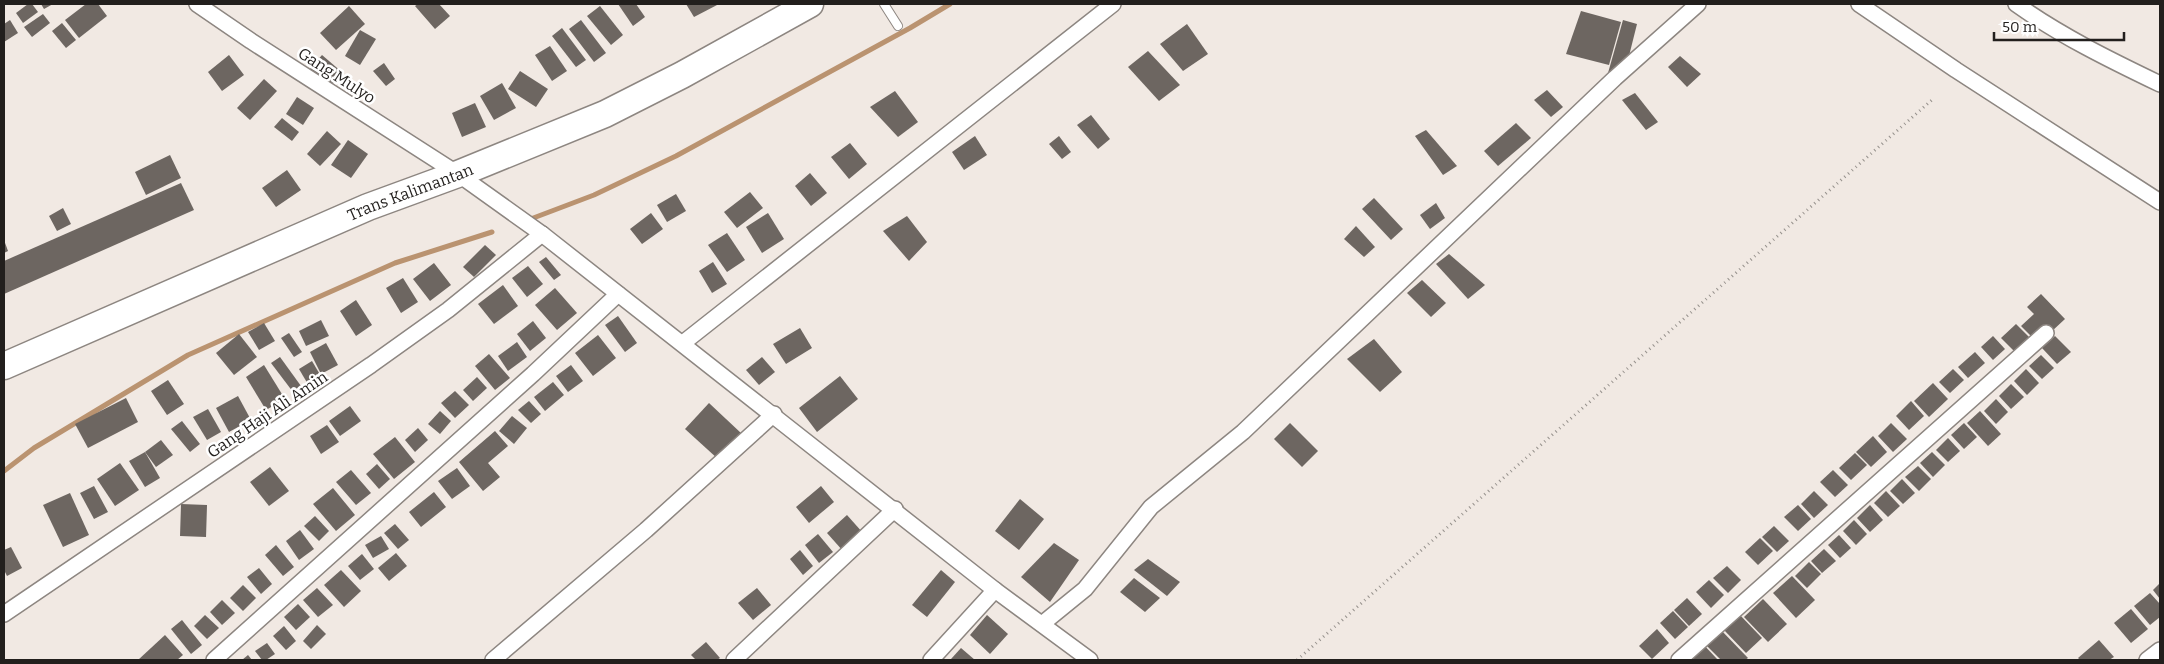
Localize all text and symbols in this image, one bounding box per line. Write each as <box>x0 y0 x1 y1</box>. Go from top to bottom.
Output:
scale bar <box>1994 10 2124 42</box>
text: 50 m <box>2002 18 2038 36</box>
street label: Gang Mulyo <box>294 43 379 107</box>
street label: Trans Kalimantan <box>345 160 476 225</box>
street label: Gang Haji Ali Amin <box>204 367 331 462</box>

